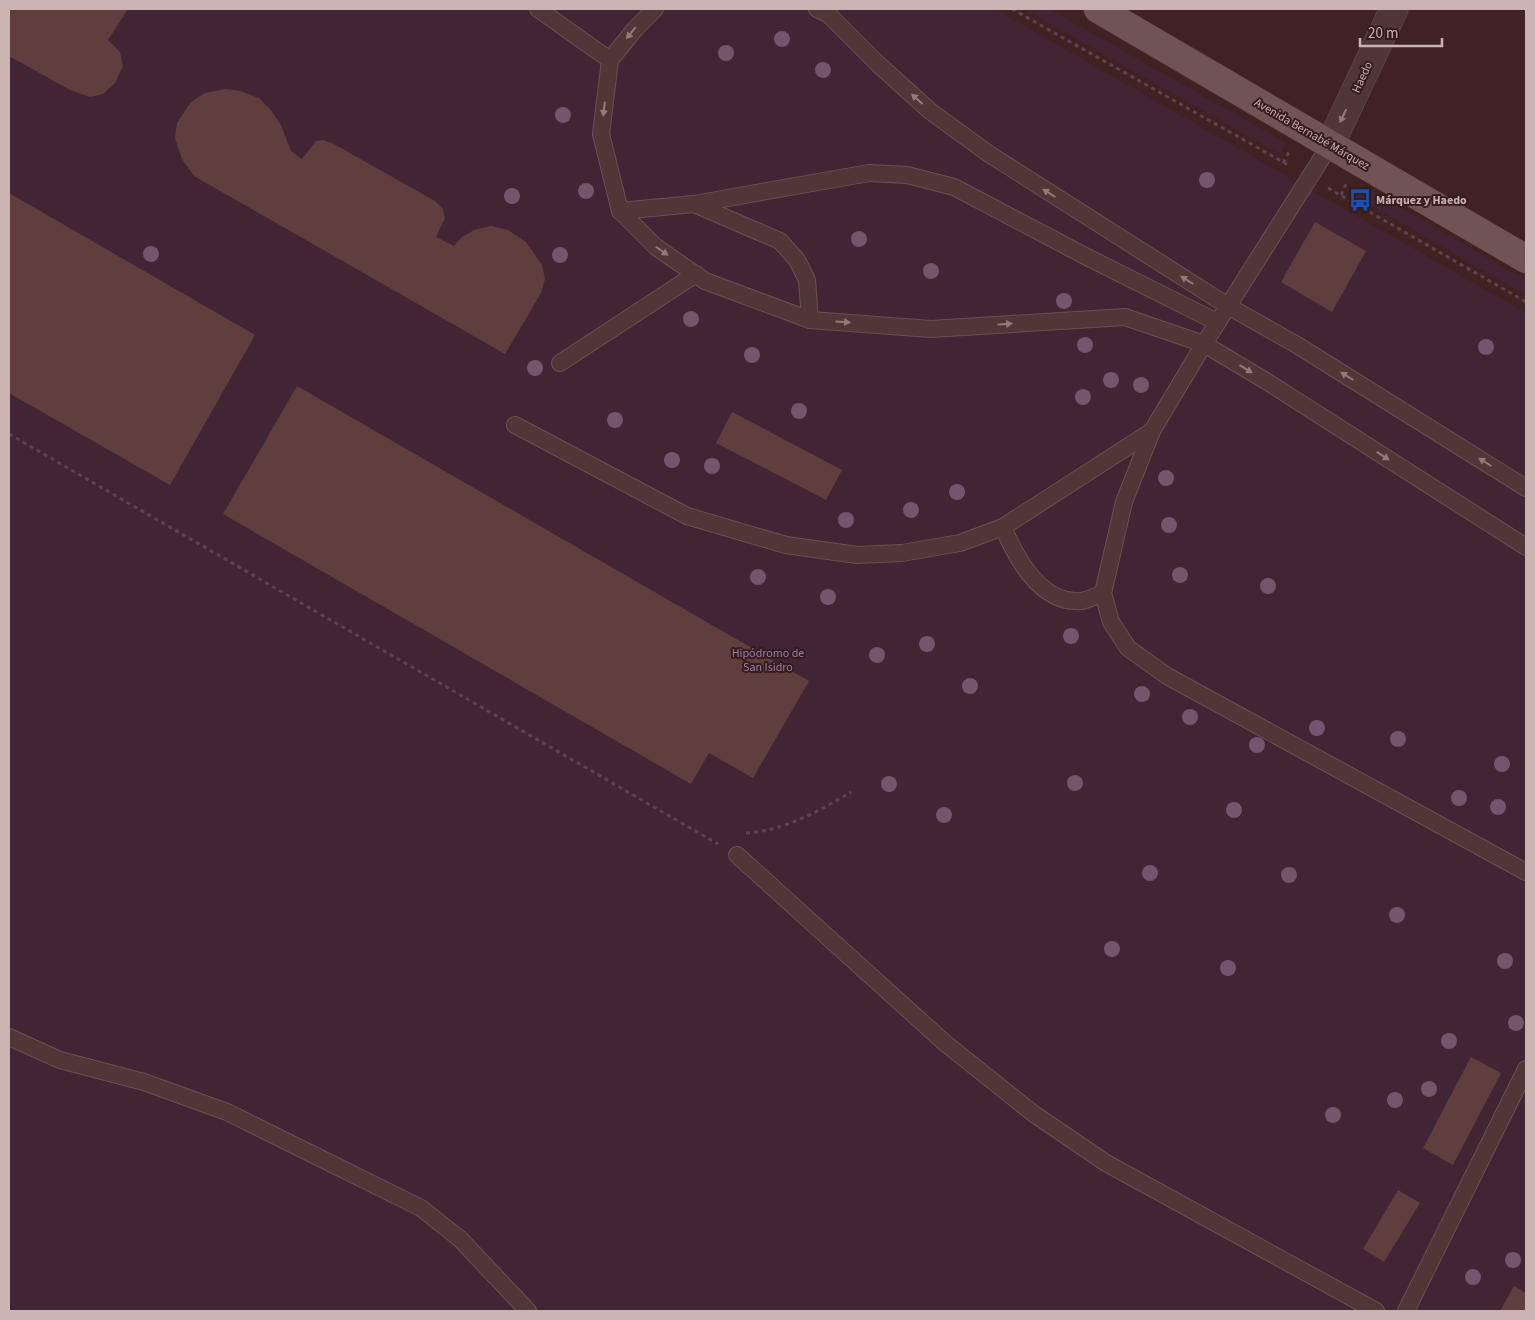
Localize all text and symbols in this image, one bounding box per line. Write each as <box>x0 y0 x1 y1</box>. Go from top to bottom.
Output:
scale bar <box>1360 15 1442 47</box>
text: 20 m <box>1368 23 1398 44</box>
one-way arrow <box>626 27 637 40</box>
street label: Haedo <box>1348 59 1377 96</box>
one-way arrow <box>911 93 923 105</box>
street label: Avenida Bernabé Márquez <box>1251 94 1372 174</box>
one-way arrow <box>600 101 608 117</box>
one-way arrow <box>1339 109 1347 123</box>
bus stop icon: Márquez y Haedo <box>1347 187 1373 213</box>
one-way arrow <box>1043 188 1056 197</box>
place label: Márquez y Haedo <box>1376 192 1467 209</box>
one-way arrow <box>655 246 669 256</box>
one-way arrow <box>1180 275 1193 284</box>
one-way arrow <box>835 319 851 327</box>
one-way arrow <box>997 320 1013 328</box>
one-way arrow <box>1239 364 1252 373</box>
one-way arrow <box>1341 371 1354 381</box>
one-way arrow <box>1377 451 1390 460</box>
one-way arrow <box>1478 458 1492 467</box>
park label: Hipódromo de San Isidro <box>732 645 804 676</box>

